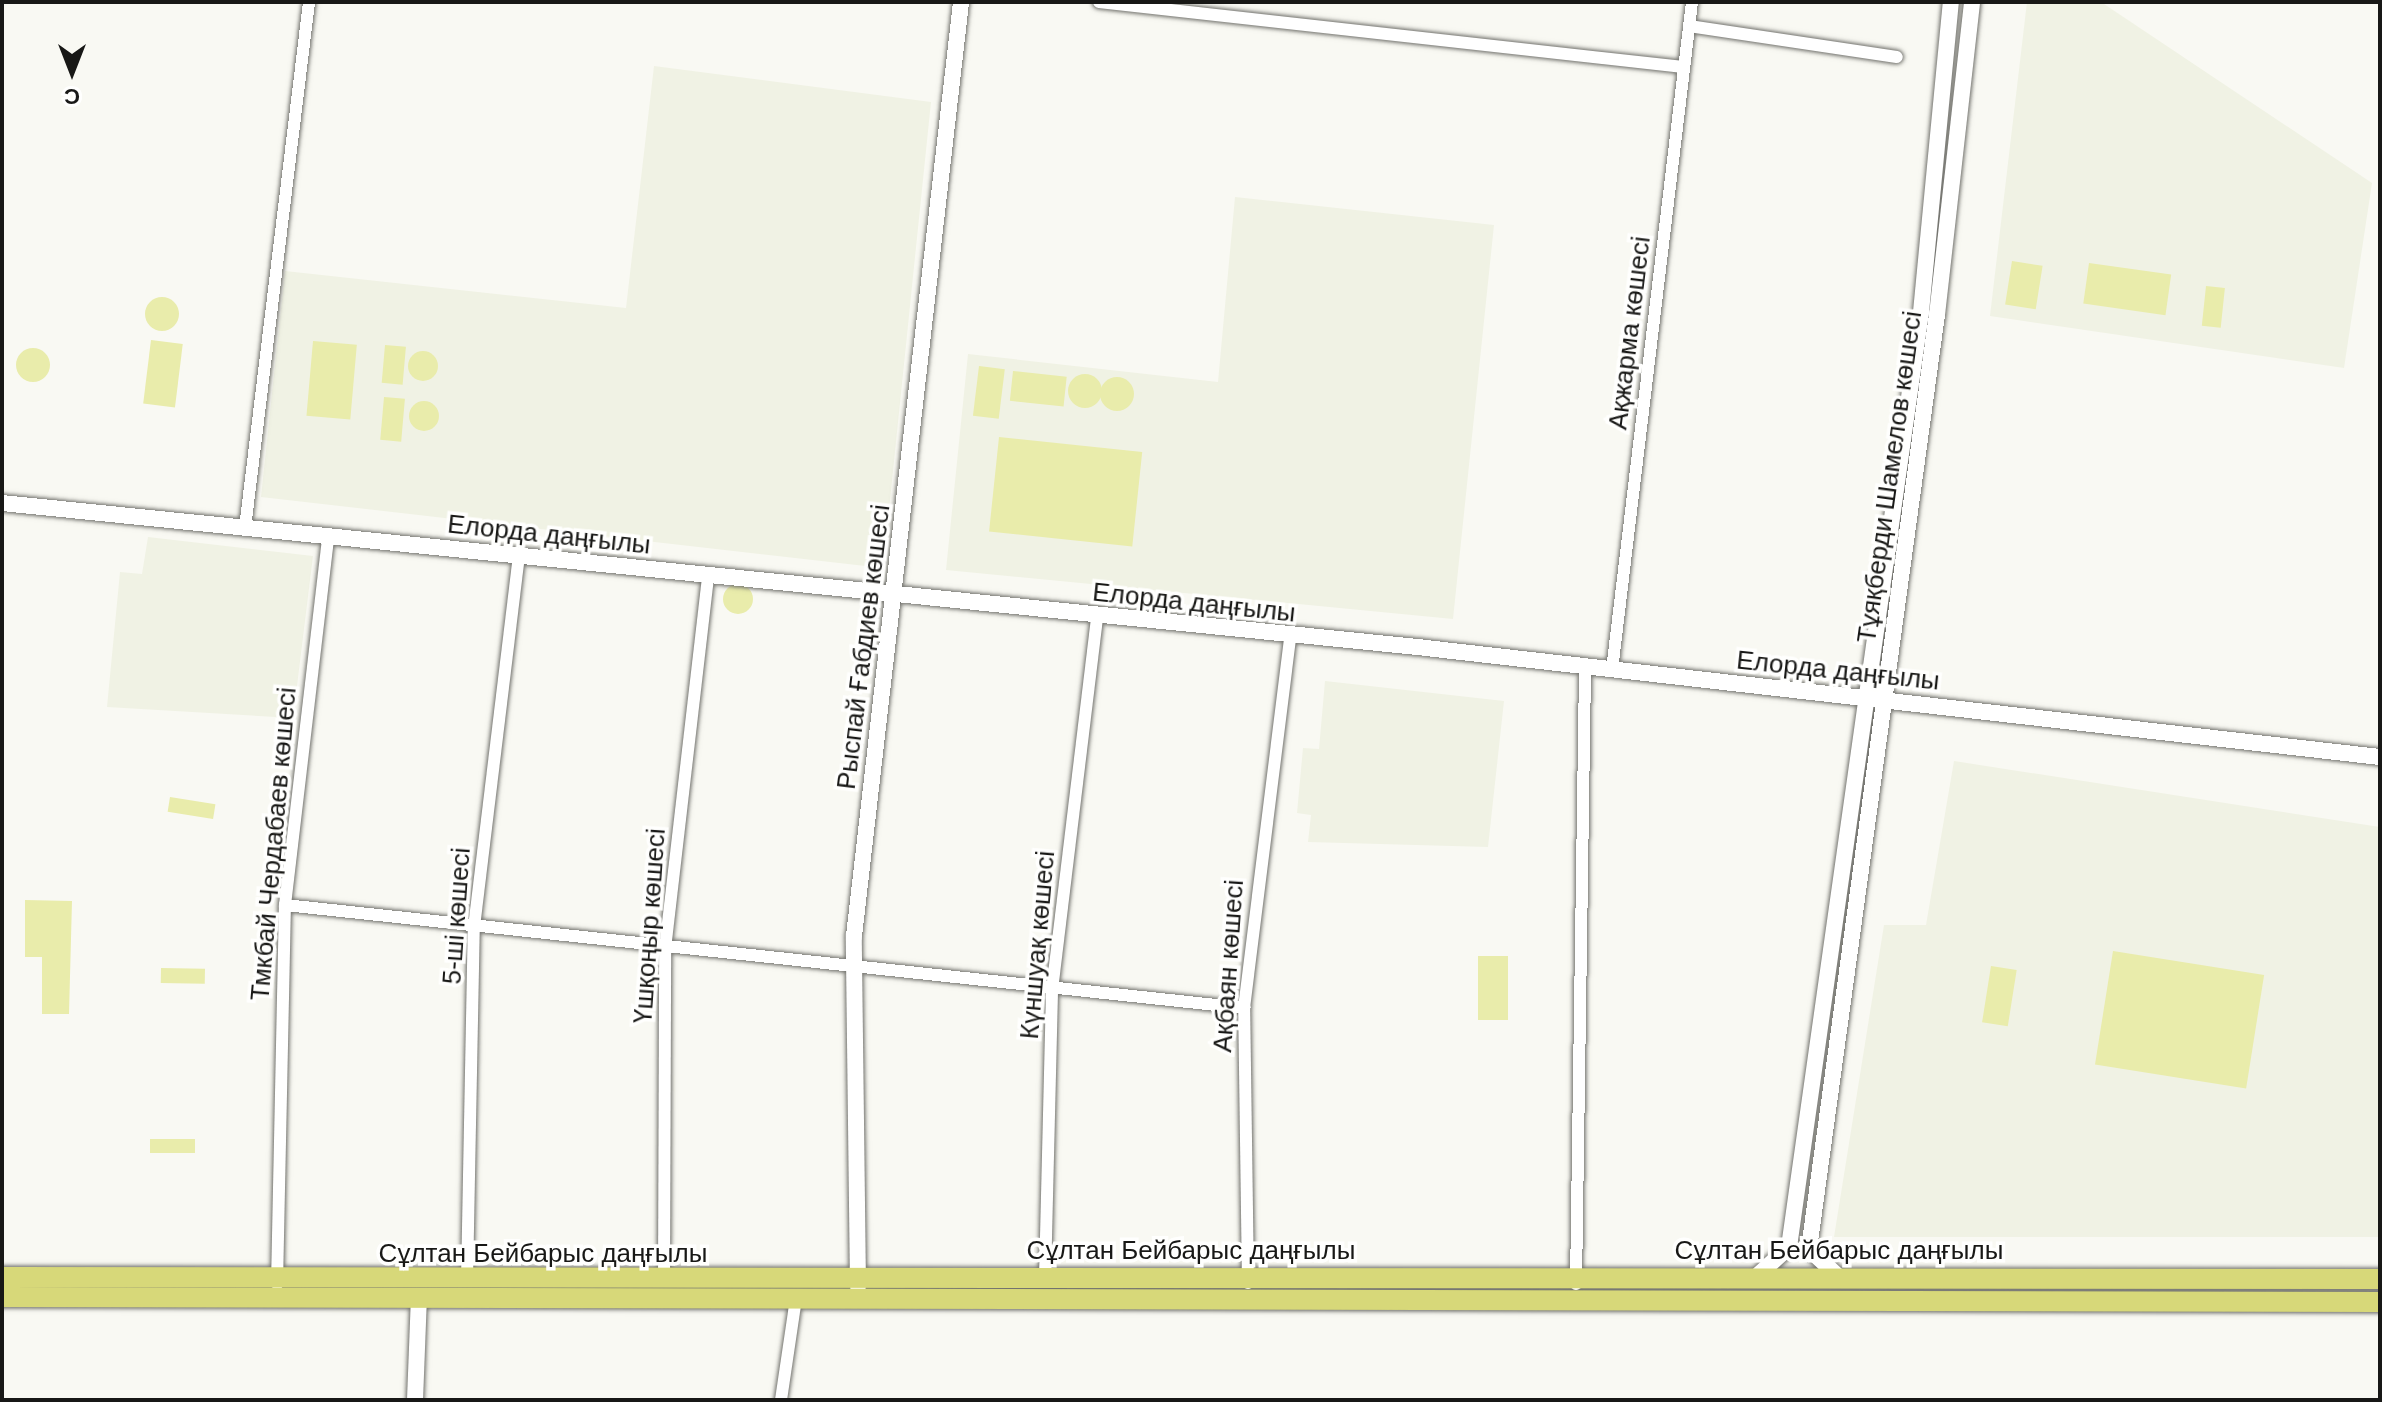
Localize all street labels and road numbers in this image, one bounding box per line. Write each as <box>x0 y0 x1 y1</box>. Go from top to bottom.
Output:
street label: Ақжарма көшесі <box>1603 235 1657 431</box>
street label: Тұяқберди Шамелов көшесі <box>1851 309 1929 645</box>
street label: Рыспай Ғабдиев көшесі <box>831 503 897 791</box>
street label: Елорда даңғылы <box>446 509 652 561</box>
street label: Елорда даңғылы <box>1091 577 1297 629</box>
street label: Елорда даңғылы <box>1735 645 1941 697</box>
street label: Тмкбай Чердабаев көшесі <box>245 686 303 1002</box>
street label: Үшқоңыр көшесі <box>628 827 672 1025</box>
street label: 5-ші көшесі <box>437 847 477 985</box>
street label: Күншуақ көшесі <box>1014 849 1062 1041</box>
street label: Ақбаян көшесі <box>1207 879 1251 1053</box>
street label: Сұлтан Бейбарыс даңғылы <box>1027 1235 1355 1267</box>
street label: Сұлтан Бейбарыс даңғылы <box>1675 1235 2003 1267</box>
street label: Сұлтан Бейбарыс даңғылы <box>379 1238 707 1270</box>

